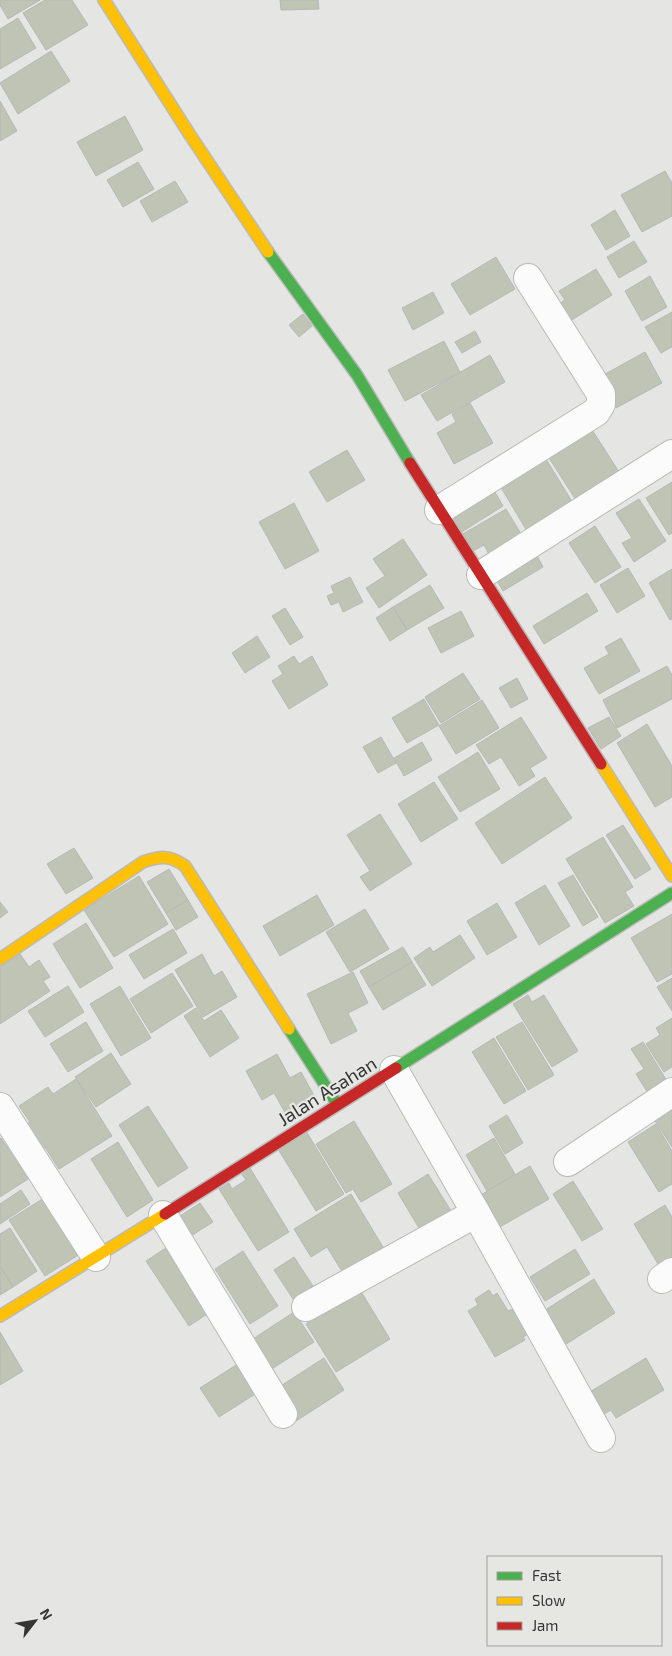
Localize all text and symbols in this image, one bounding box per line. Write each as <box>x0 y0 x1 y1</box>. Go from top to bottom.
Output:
street label: Jalan Asahan <box>273 1051 380 1130</box>
legend <box>487 1556 662 1646</box>
text: Fast <box>532 1566 562 1584</box>
text: Slow <box>532 1591 566 1609</box>
north arrow <box>10 1596 60 1646</box>
text: N <box>37 1605 56 1623</box>
text: Jam <box>532 1616 558 1634</box>

